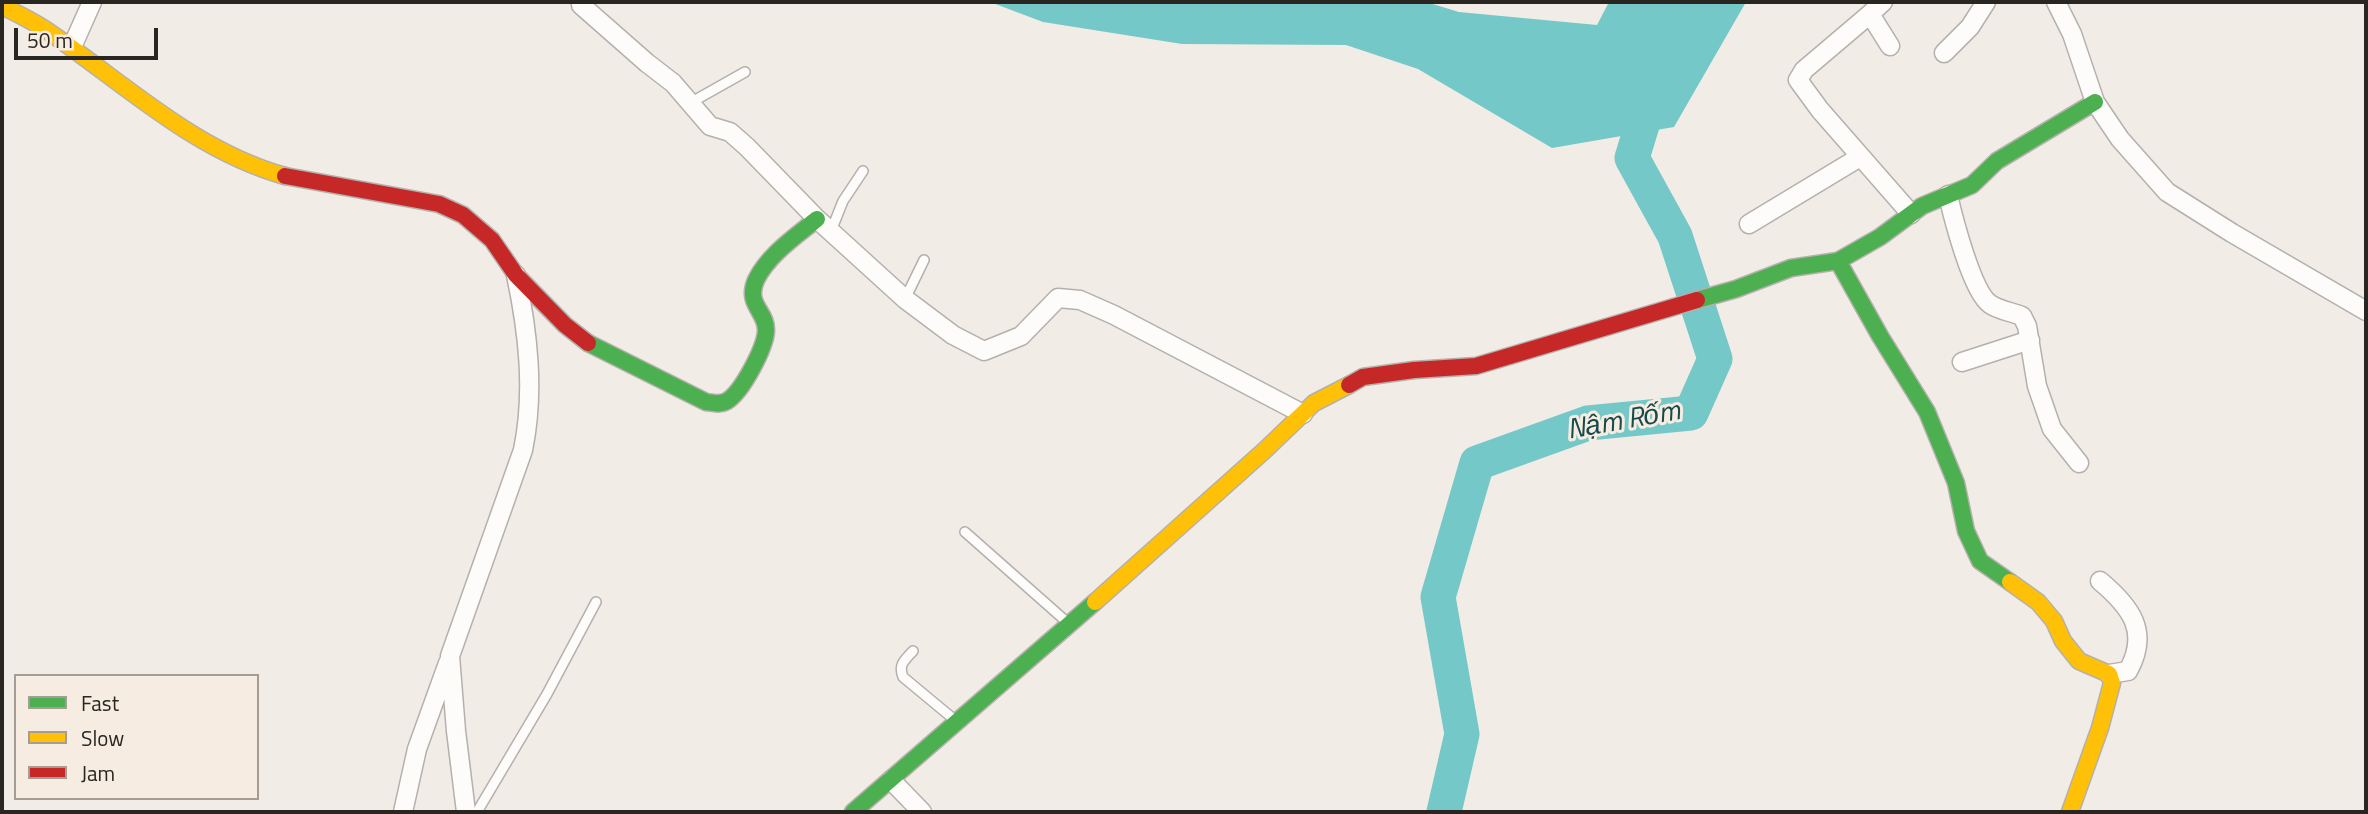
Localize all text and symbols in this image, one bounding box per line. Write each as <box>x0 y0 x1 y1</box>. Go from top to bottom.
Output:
scale bar <box>18 14 161 58</box>
text: 50 m <box>27 24 73 56</box>
water label: Nậm Rốm <box>1565 396 1683 448</box>
legend <box>14 674 259 800</box>
text: Fast <box>81 687 119 719</box>
text: Slow <box>81 722 124 754</box>
text: Jam <box>81 757 115 789</box>

